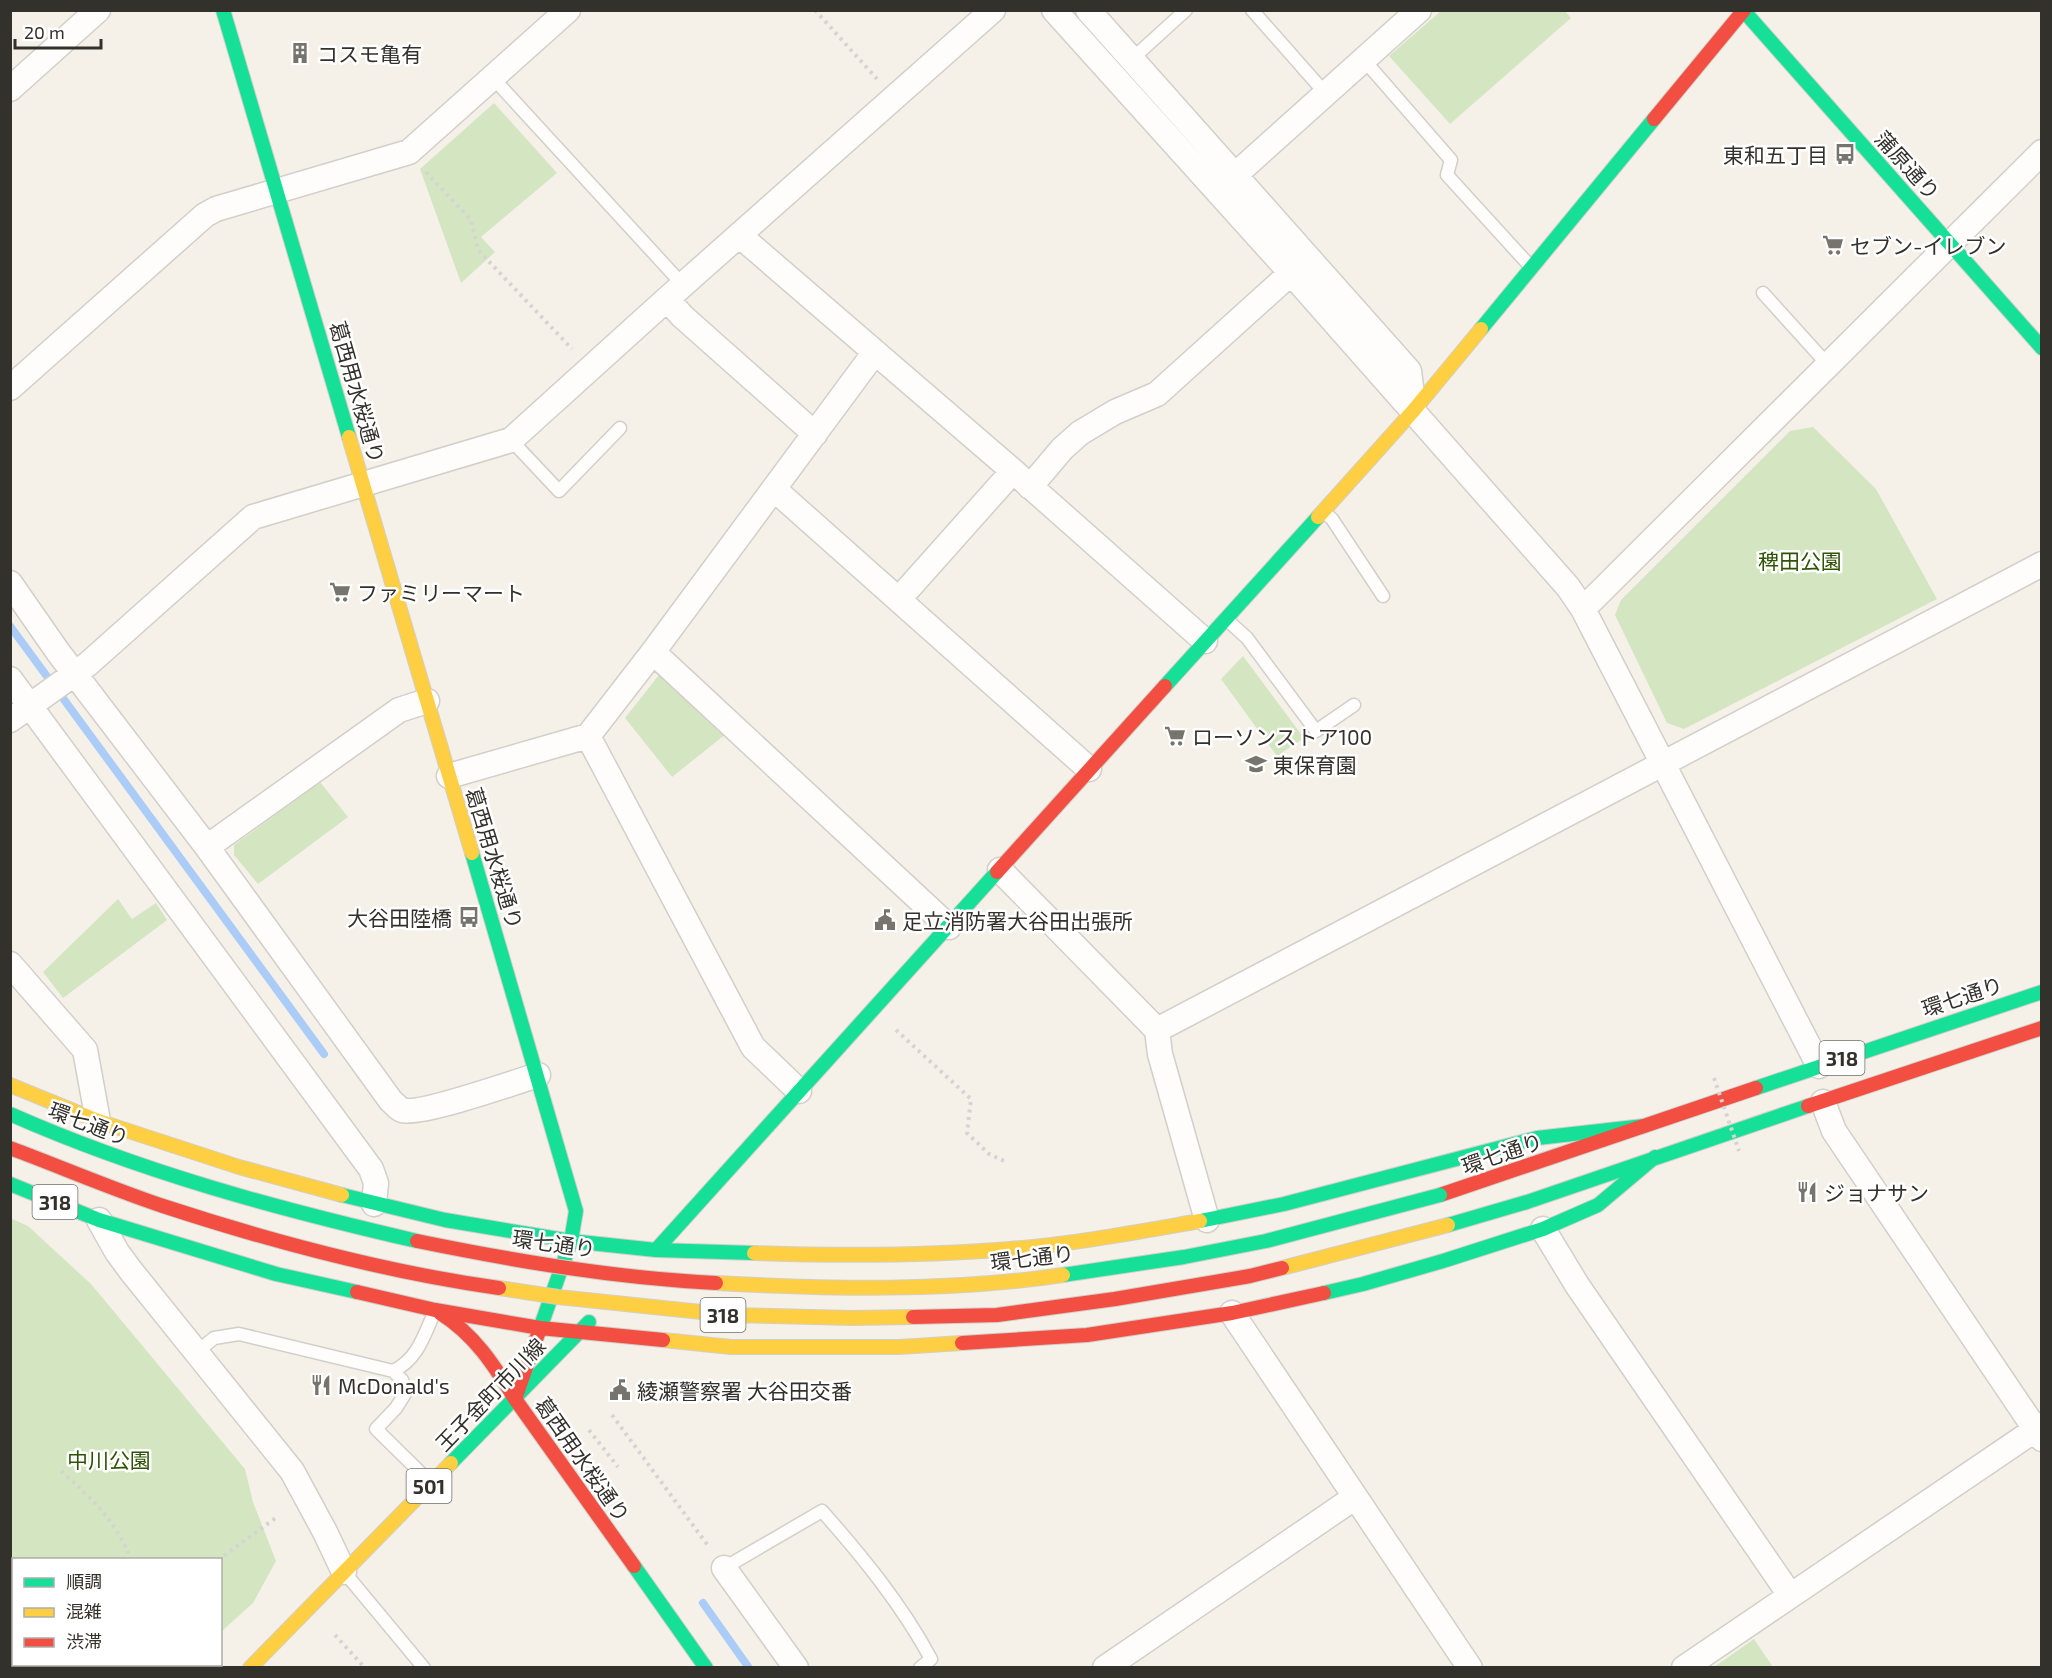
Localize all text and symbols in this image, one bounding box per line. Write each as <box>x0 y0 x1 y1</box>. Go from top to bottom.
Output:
scale bar <box>15 12 100 50</box>
text: 20 m <box>24 21 65 43</box>
building icon: コスモ亀有 <box>288 41 312 65</box>
place label: コスモ亀有 <box>317 41 422 66</box>
street label: 蒲原通り <box>1871 125 1945 205</box>
place label: 東和五丁目 <box>1723 142 1828 167</box>
bus stop icon: 東和五丁目 <box>1833 142 1857 166</box>
supermarket icon: セブン-イレブン <box>1821 233 1845 257</box>
place label: セブン-イレブン <box>1850 233 2006 258</box>
street label: 葛西用水桜通り <box>326 318 390 466</box>
park label: 稗田公園 <box>1758 548 1842 573</box>
supermarket icon: ファミリーマート <box>328 580 352 604</box>
place label: ファミリーマート <box>357 580 525 605</box>
supermarket icon: ローソンストア100 <box>1163 724 1187 748</box>
place label: ローソンストア100 <box>1192 724 1372 749</box>
school or university icon: 東保育園 <box>1244 752 1268 776</box>
place label: 東保育園 <box>1273 752 1357 777</box>
street label: 葛西用水桜通り <box>462 784 528 932</box>
place label: 大谷田陸橋 <box>347 905 452 930</box>
bus stop icon: 大谷田陸橋 <box>457 905 481 929</box>
public building icon: 足立消防署大谷田出張所 <box>873 908 897 932</box>
place label: 足立消防署大谷田出張所 <box>902 908 1133 933</box>
street label: 環七通り <box>1918 971 2006 1021</box>
road number: 318 <box>1820 1041 1864 1075</box>
street label: 環七通り <box>45 1096 133 1150</box>
street label: 環七通り <box>1458 1128 1546 1178</box>
restaurant icon: ジョナサン <box>1795 1180 1819 1204</box>
place label: ジョナサン <box>1824 1180 1929 1205</box>
road number: 318 <box>32 1185 78 1219</box>
street label: 環七通り <box>511 1225 597 1261</box>
street label: 環七通り <box>989 1239 1075 1275</box>
road number: 318 <box>700 1298 746 1332</box>
street label: 王子金町市川線 <box>430 1332 550 1456</box>
restaurant icon: McDonald's <box>309 1373 333 1397</box>
place label: McDonald's <box>338 1373 450 1398</box>
public building icon: 綾瀬警察署 大谷田交番 <box>608 1378 632 1402</box>
place label: 綾瀬警察署 大谷田交番 <box>637 1378 852 1403</box>
street label: 葛西用水桜通り <box>531 1392 635 1526</box>
park label: 中川公園 <box>67 1447 151 1472</box>
road number: 501 <box>406 1469 452 1503</box>
legend <box>12 1558 222 1666</box>
text: 順調 <box>66 1570 102 1592</box>
text: 混雑 <box>66 1600 102 1622</box>
text: 渋滞 <box>66 1630 102 1652</box>

